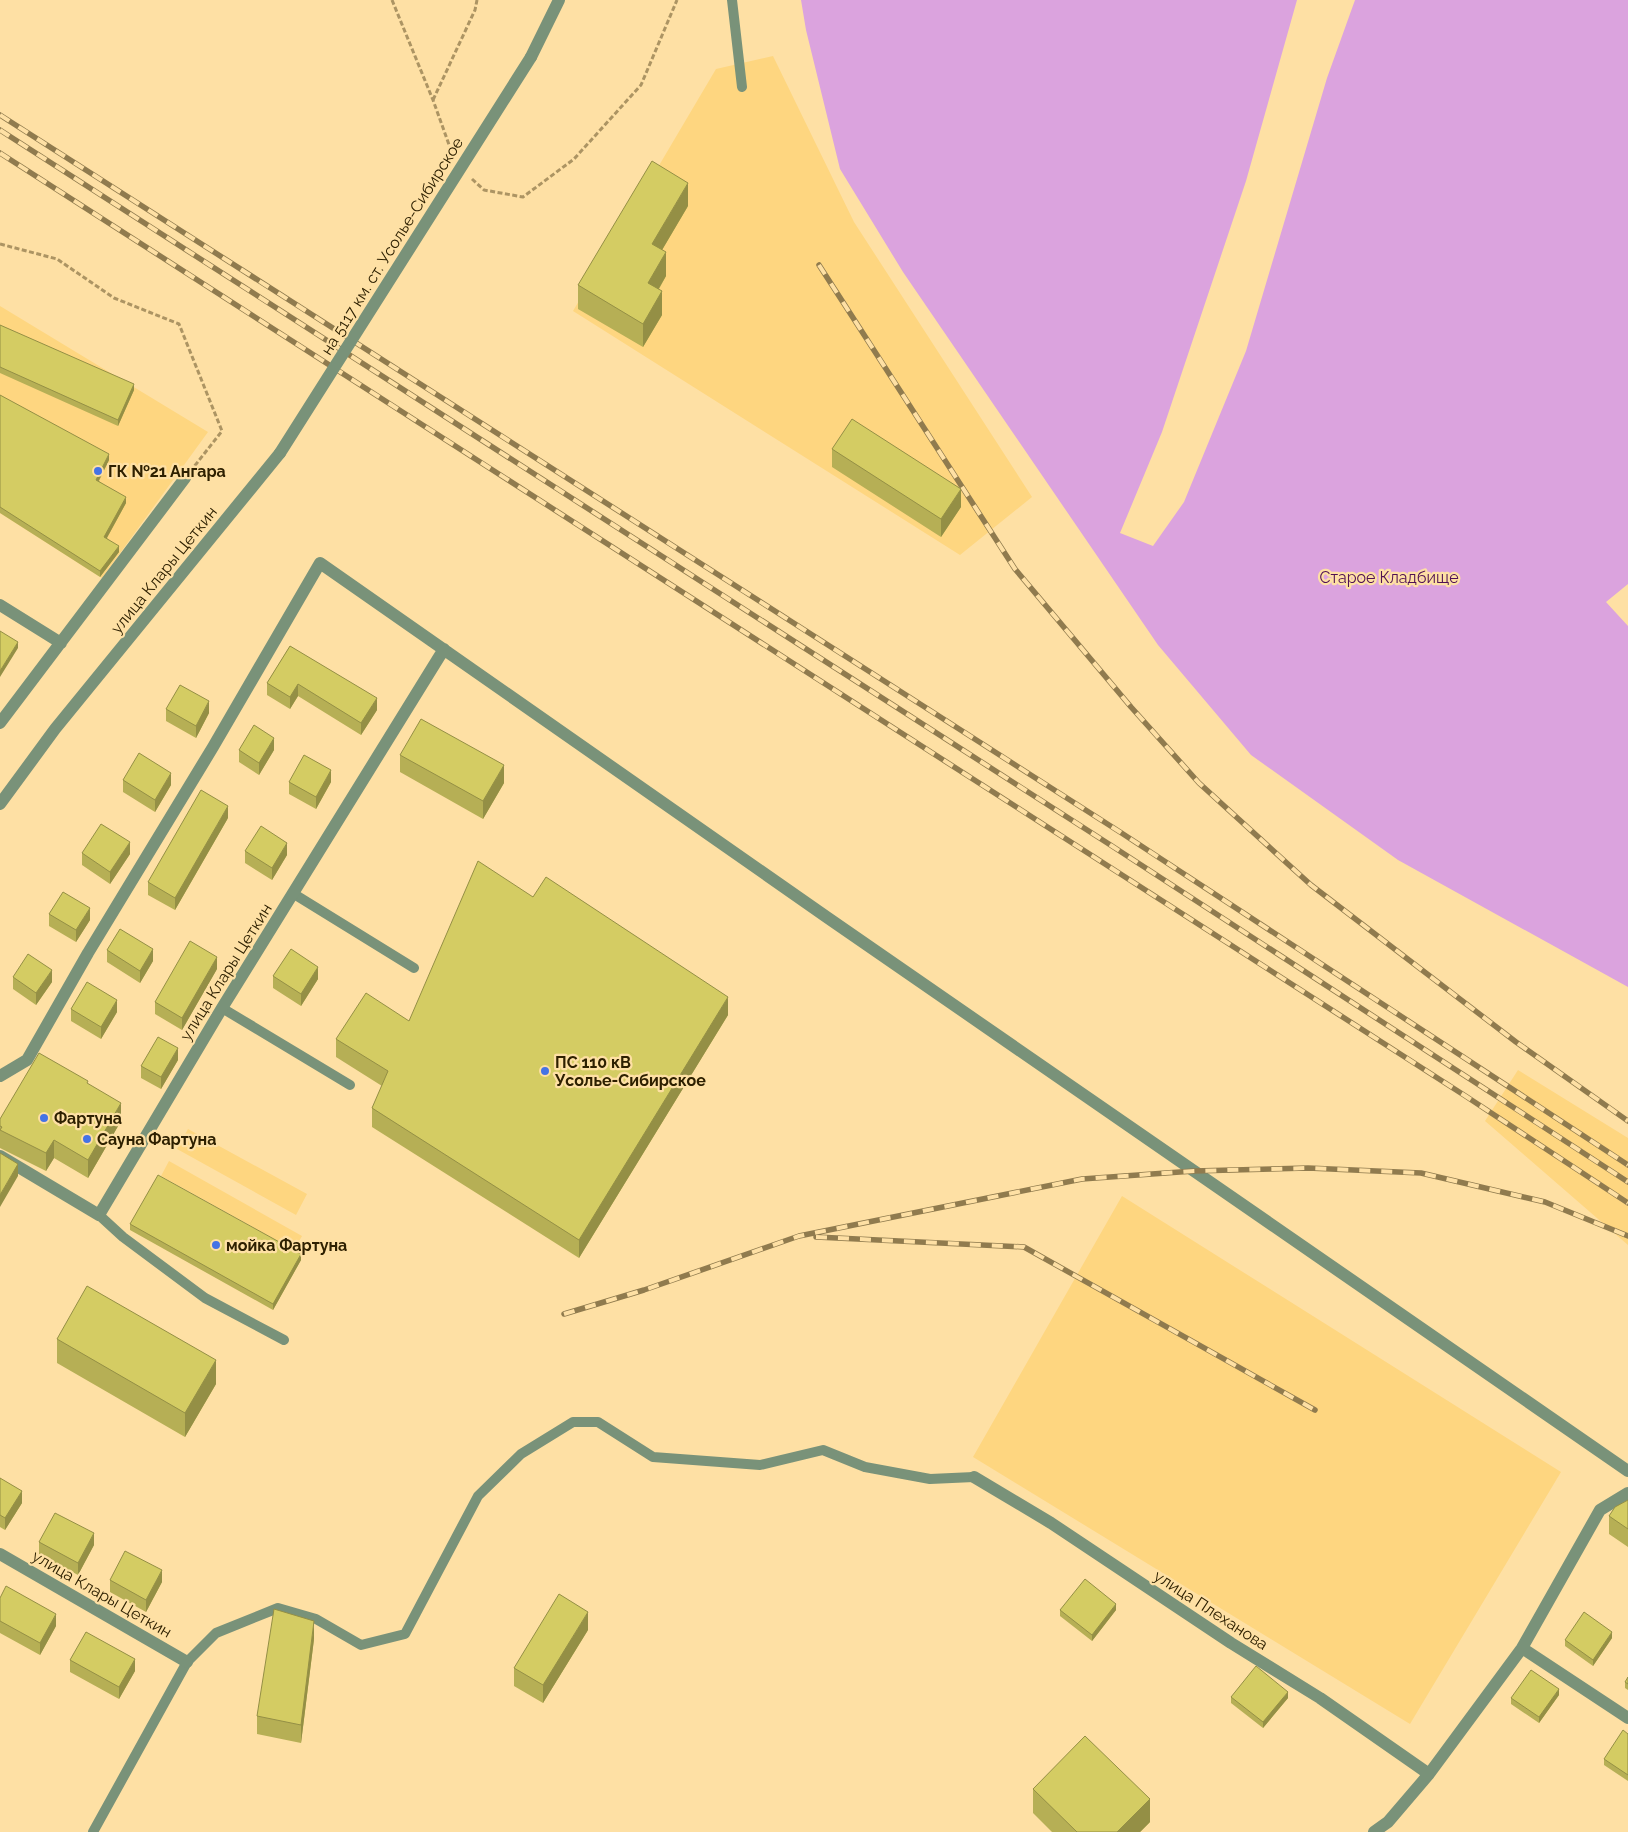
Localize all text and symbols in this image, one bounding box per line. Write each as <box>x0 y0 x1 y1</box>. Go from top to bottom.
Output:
street label: на 5117 км. ст. Усолье-Сибирское <box>317 134 467 358</box>
place label: ГК №21 Ангара <box>108 462 226 481</box>
marker: ГК №21 Ангара <box>92 465 104 477</box>
street label: улица Клары Цеткин <box>107 503 221 637</box>
park label: Старое Кладбище <box>1319 568 1459 587</box>
street label: улица Клары Цеткин <box>176 900 276 1044</box>
place label: ПС 110 кВ Усолье-Сибирское <box>554 1053 706 1090</box>
marker: ПС 110 кВ Усолье-Сибирское <box>539 1065 551 1077</box>
place label: Фартуна <box>54 1109 122 1128</box>
marker: Фартуна <box>38 1112 50 1124</box>
place label: Сауна Фартуна <box>97 1130 216 1149</box>
marker: Сауна Фартуна <box>81 1133 93 1145</box>
place label: мойка Фартуна <box>226 1236 347 1255</box>
marker: мойка Фартуна <box>210 1239 222 1251</box>
street label: улица Клары Цеткин <box>29 1546 175 1642</box>
street label: улица Плеханова <box>1150 1566 1272 1654</box>

